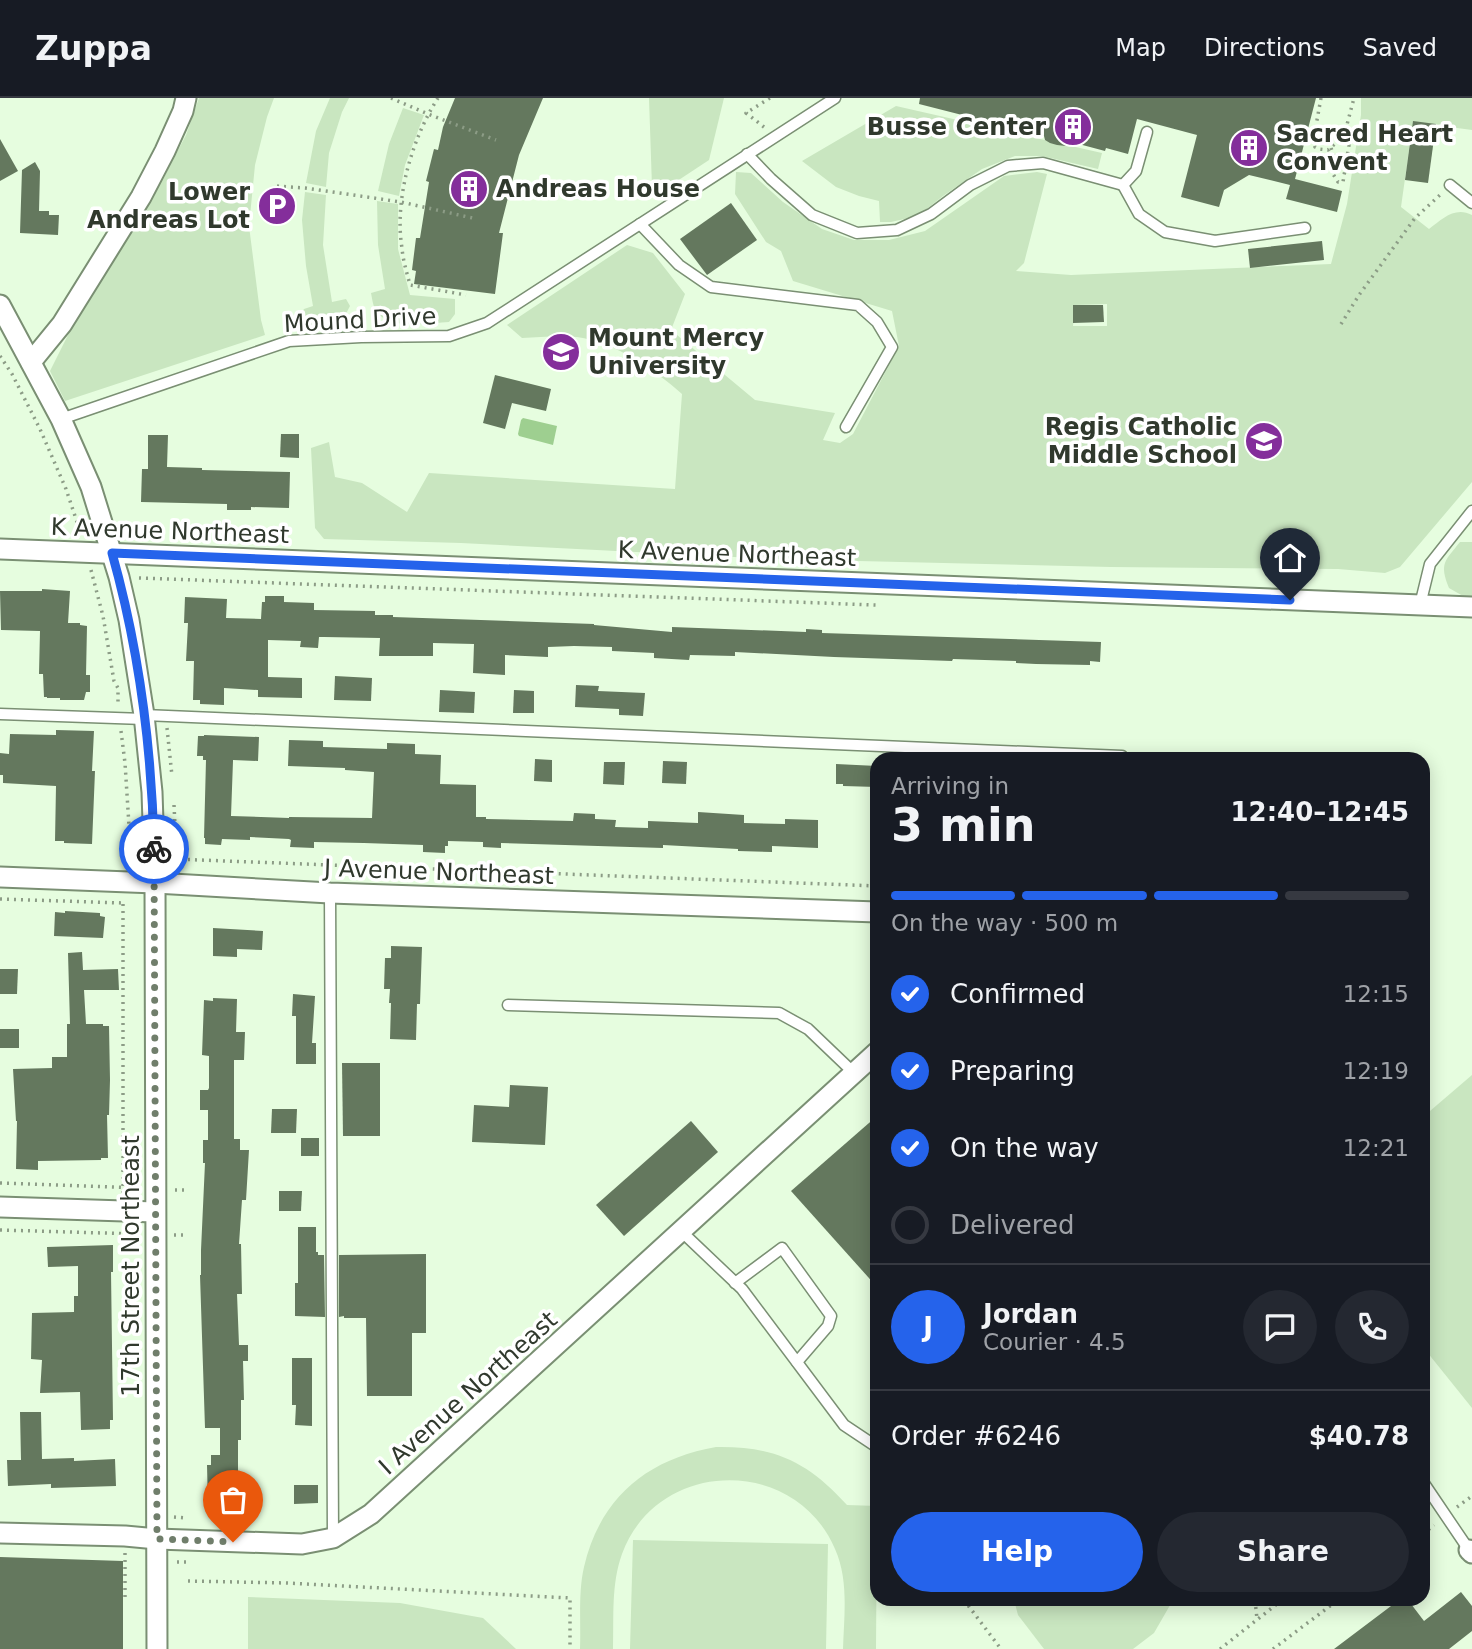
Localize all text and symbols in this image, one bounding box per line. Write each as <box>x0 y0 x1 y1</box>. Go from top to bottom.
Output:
text: Zuppa <box>35 29 152 68</box>
text: Map <box>1115 34 1166 62</box>
text: Directions <box>1204 34 1325 62</box>
text: Saved <box>1363 34 1437 62</box>
building icon: Busse Center <box>1052 106 1094 148</box>
place label: Busse Center <box>867 113 1046 141</box>
place label: Sacred Heart Convent <box>1276 120 1453 176</box>
building icon: Sacred Heart Convent <box>1228 127 1270 169</box>
building icon: Andreas House <box>448 168 490 210</box>
place label: Andreas House <box>496 175 700 203</box>
place label: Lower Andreas Lot <box>87 178 250 234</box>
parking icon: Lower Andreas Lot <box>256 185 298 227</box>
street label: Mound Drive <box>283 302 437 338</box>
place label: Mount Mercy University <box>588 324 765 380</box>
school or university icon: Mount Mercy University <box>540 331 582 373</box>
place label: Regis Catholic Middle School <box>1045 413 1237 469</box>
school or university icon: Regis Catholic Middle School <box>1243 420 1285 462</box>
street label: K Avenue Northeast <box>50 513 290 549</box>
pin <box>1260 528 1320 600</box>
street label: K Avenue Northeast <box>617 536 857 572</box>
icon: home <box>1271 539 1309 577</box>
text: Arriving in <box>891 773 1009 799</box>
text: 12:40–12:45 <box>1230 797 1409 827</box>
text: 3 min <box>891 798 1035 852</box>
courier <box>119 814 189 884</box>
icon: bike <box>135 830 173 868</box>
street label: J Avenue Northeast <box>322 854 554 890</box>
text: On the way · 500 m <box>891 910 1118 936</box>
icon: check <box>891 975 929 1013</box>
text: Confirmed <box>950 979 1085 1009</box>
text: 12:15 <box>1343 981 1409 1007</box>
icon: check <box>891 1052 929 1090</box>
text: Preparing <box>950 1056 1075 1086</box>
text: 12:19 <box>1343 1058 1409 1084</box>
icon: check <box>891 1129 929 1167</box>
text: On the way <box>950 1133 1099 1163</box>
street label: 17th Street Northeast <box>117 1135 145 1397</box>
text: 12:21 <box>1343 1135 1409 1161</box>
text: Delivered <box>950 1210 1074 1240</box>
button: chat <box>1243 1290 1317 1364</box>
button: phone <box>1335 1290 1409 1364</box>
text: Jordan <box>983 1299 1078 1329</box>
street label: I Avenue Northeast <box>373 1306 563 1480</box>
text: J <box>923 1312 933 1342</box>
text: Courier · 4.5 <box>983 1329 1126 1355</box>
text: Order #6246 <box>891 1421 1061 1451</box>
text: $40.78 <box>1309 1421 1409 1451</box>
pin <box>203 1470 263 1542</box>
icon: bag <box>214 1481 252 1519</box>
button: Help <box>891 1512 1143 1592</box>
button: Share <box>1157 1512 1409 1592</box>

